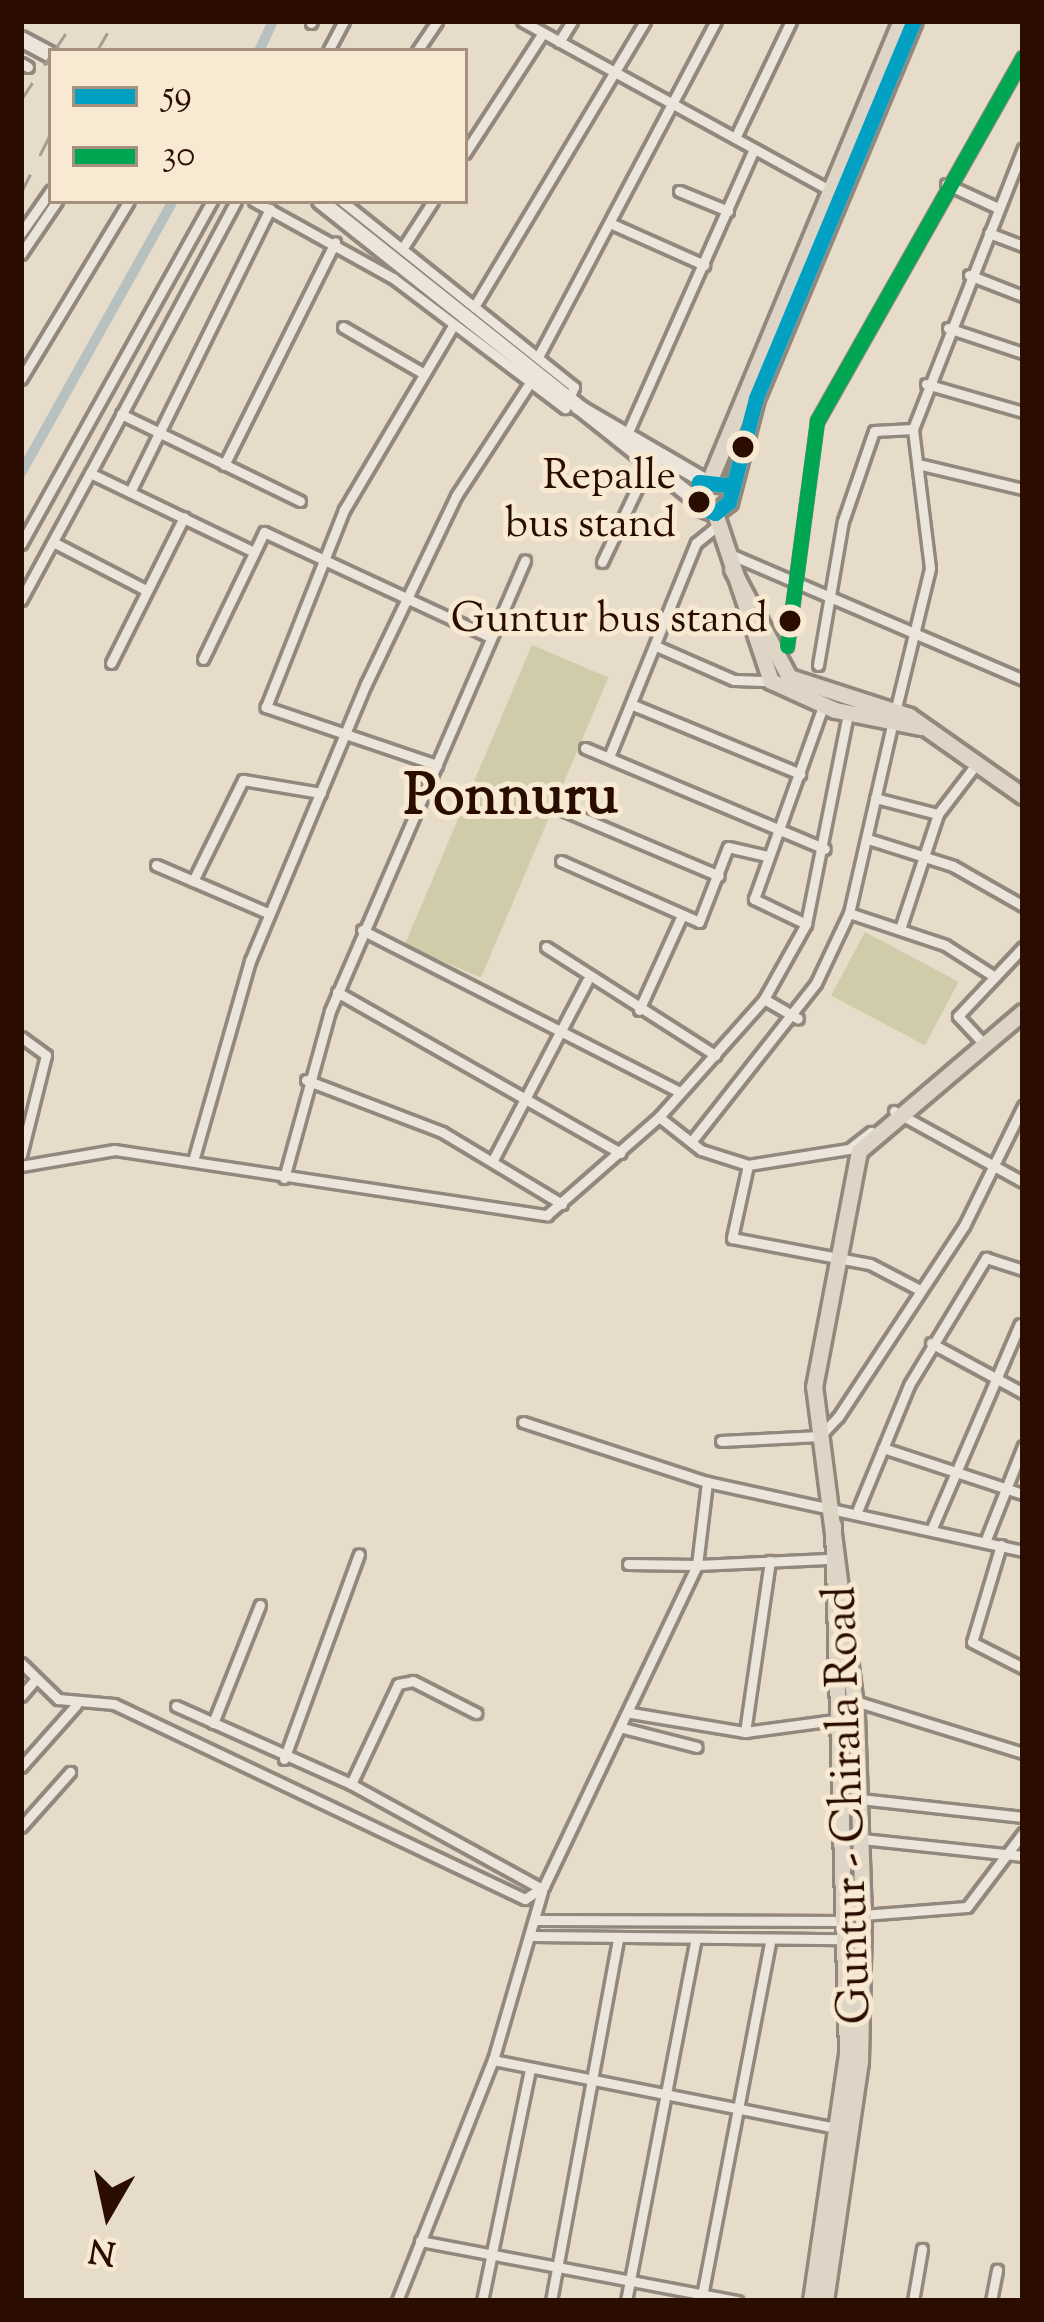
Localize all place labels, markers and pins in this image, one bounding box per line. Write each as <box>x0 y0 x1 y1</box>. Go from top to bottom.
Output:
unlabelled marker <box>732 436 754 458</box>
place label: Repalle bus stand <box>505 453 676 552</box>
marker: Repalle bus stand <box>688 491 710 513</box>
place label: Guntur bus stand <box>451 596 768 646</box>
marker: Guntur bus stand <box>779 610 801 632</box>

